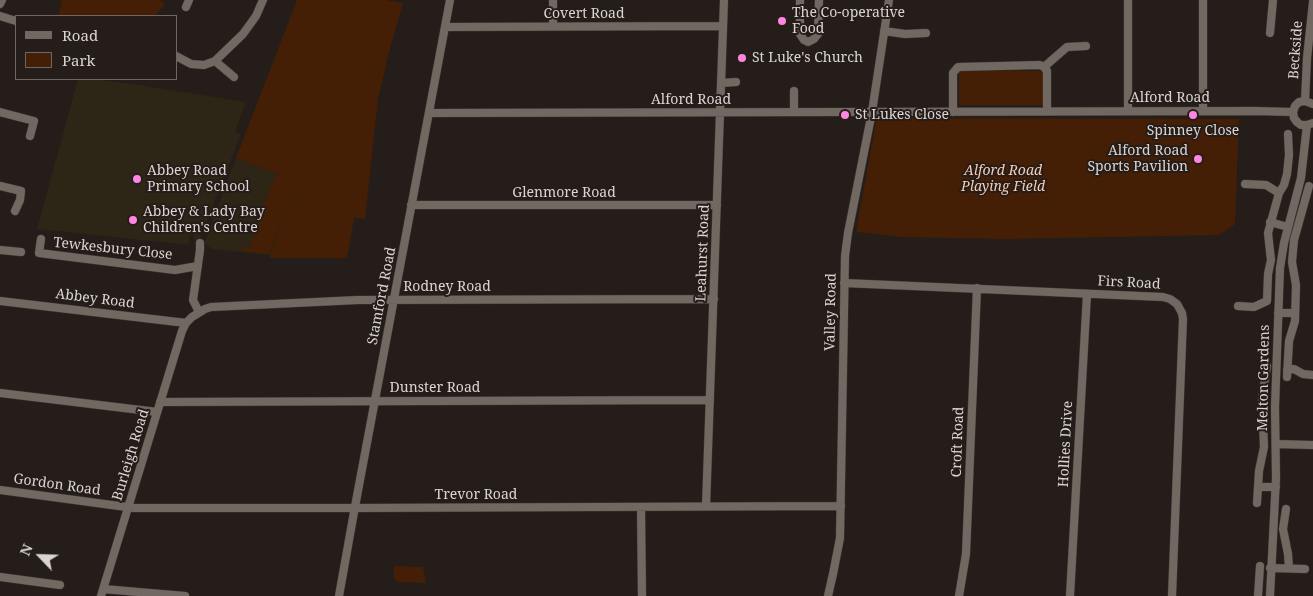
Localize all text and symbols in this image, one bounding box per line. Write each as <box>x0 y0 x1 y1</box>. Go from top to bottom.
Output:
place label: The Co-operative Food <box>792 5 905 38</box>
street label: Covert Road <box>543 6 625 22</box>
legend <box>15 15 178 80</box>
marker: The Co-operative Food <box>776 15 788 27</box>
street label: Beckside <box>1286 20 1306 80</box>
text: Road <box>62 25 98 45</box>
text: Park <box>62 50 95 70</box>
place label: St Luke's Church <box>752 50 863 66</box>
marker: St Luke's Church <box>736 52 748 64</box>
street label: Alford Road <box>1130 90 1210 106</box>
street label: Alford Road <box>651 92 731 108</box>
place label: St Lukes Close <box>855 107 949 123</box>
marker: St Lukes Close <box>839 109 851 121</box>
marker: Spinney Close <box>1187 109 1199 121</box>
place label: Spinney Close <box>1147 123 1239 139</box>
place label: Alford Road Sports Pavilion <box>1087 143 1188 176</box>
marker: Alford Road Sports Pavilion <box>1192 153 1204 165</box>
place label: Abbey Road Primary School <box>147 163 250 196</box>
park label: Alford Road Playing Field <box>961 163 1045 196</box>
marker: Abbey Road Primary School <box>131 173 143 185</box>
street label: Glenmore Road <box>512 185 616 201</box>
place label: Abbey & Lady Bay Children's Centre <box>143 204 265 236</box>
street label: Leahurst Road <box>693 204 713 302</box>
marker: Abbey & Lady Bay Children's Centre <box>127 214 139 226</box>
street label: Tewkesbury Close <box>53 234 173 264</box>
street label: Stamford Road <box>364 246 400 346</box>
street label: Valley Road <box>822 273 840 351</box>
street label: Firs Road <box>1097 273 1161 293</box>
street label: Rodney Road <box>403 279 491 295</box>
street label: Abbey Road <box>54 286 136 312</box>
street label: Melton Gardens <box>1255 325 1273 431</box>
street label: Dunster Road <box>390 380 480 396</box>
street label: Hollies Drive <box>1055 400 1077 488</box>
street label: Croft Road <box>948 406 968 478</box>
street label: Burleigh Road <box>109 407 153 503</box>
street label: Gordon Road <box>12 471 102 499</box>
street label: Trevor Road <box>435 487 517 503</box>
north arrow <box>15 531 65 581</box>
text: N <box>15 541 37 559</box>

